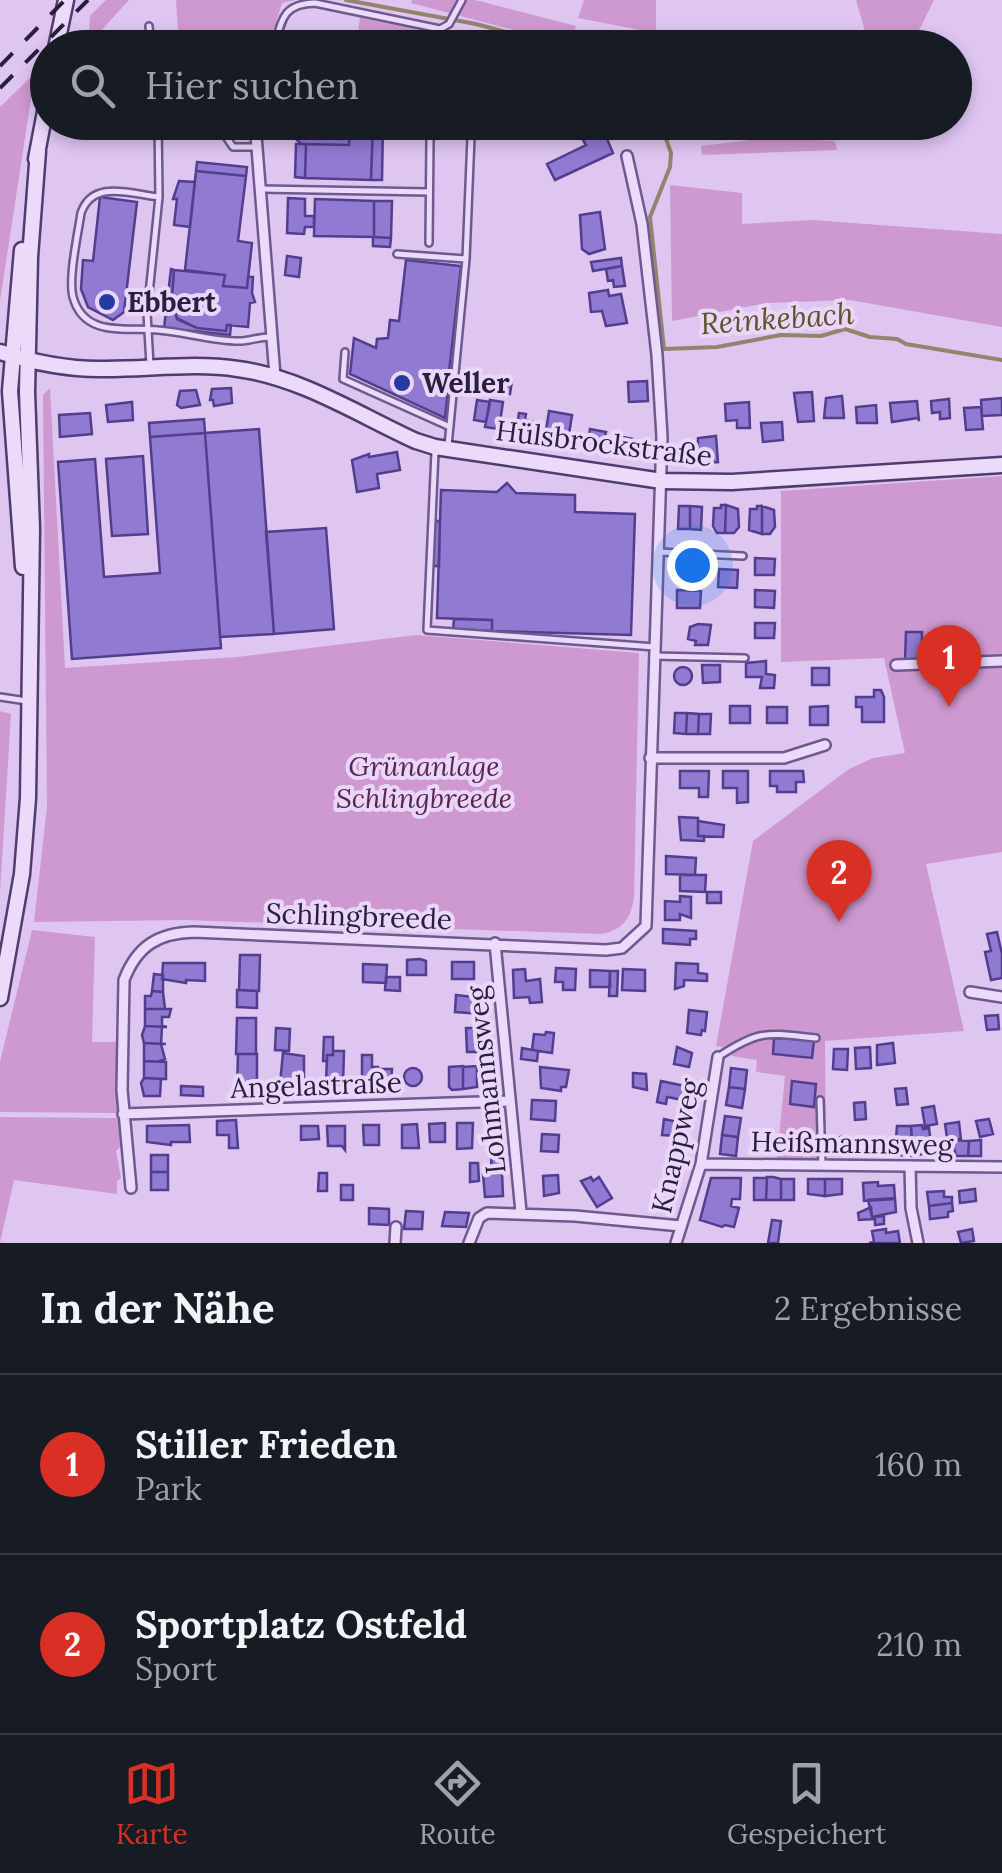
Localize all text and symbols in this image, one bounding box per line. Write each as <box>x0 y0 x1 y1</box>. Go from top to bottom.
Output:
search box <box>30 30 972 140</box>
icon: search <box>65 58 120 113</box>
text: Hier suchen <box>145 61 359 109</box>
place label: Ebbert <box>127 284 217 320</box>
marker: Ebbert <box>96 291 118 313</box>
water label: Reinkebach <box>699 294 855 342</box>
place label: Weller <box>422 365 510 401</box>
marker: Weller <box>391 372 413 394</box>
street label: Hülsbrockstraße <box>494 412 714 474</box>
your location <box>667 540 718 591</box>
pin: 1 <box>916 624 982 707</box>
park label: Grünanlage Schlingbreede <box>336 748 512 816</box>
pin: 2 <box>806 840 872 922</box>
street label: Schlingbreede <box>265 895 453 937</box>
street label: Lohmannsweg <box>458 984 514 1176</box>
street label: Angelastraße <box>229 1064 402 1106</box>
street label: Knappweg <box>643 1075 709 1217</box>
street label: Heißmannsweg <box>750 1123 954 1163</box>
text: In der Nähe <box>40 1281 275 1335</box>
text: 2 Ergebnisse <box>774 1288 962 1329</box>
text: Stiller Frieden <box>135 1420 398 1468</box>
text: 1 <box>66 1444 79 1485</box>
text: 160 m <box>875 1444 962 1485</box>
text: Park <box>135 1468 202 1509</box>
text: Sportplatz Ostfeld <box>135 1600 467 1648</box>
text: 2 <box>64 1624 81 1665</box>
text: 210 m <box>876 1624 962 1665</box>
text: Sport <box>135 1648 217 1689</box>
tab: Karte <box>116 1756 188 1852</box>
tab: Route <box>419 1756 496 1852</box>
tab: Gespeichert <box>727 1756 886 1852</box>

